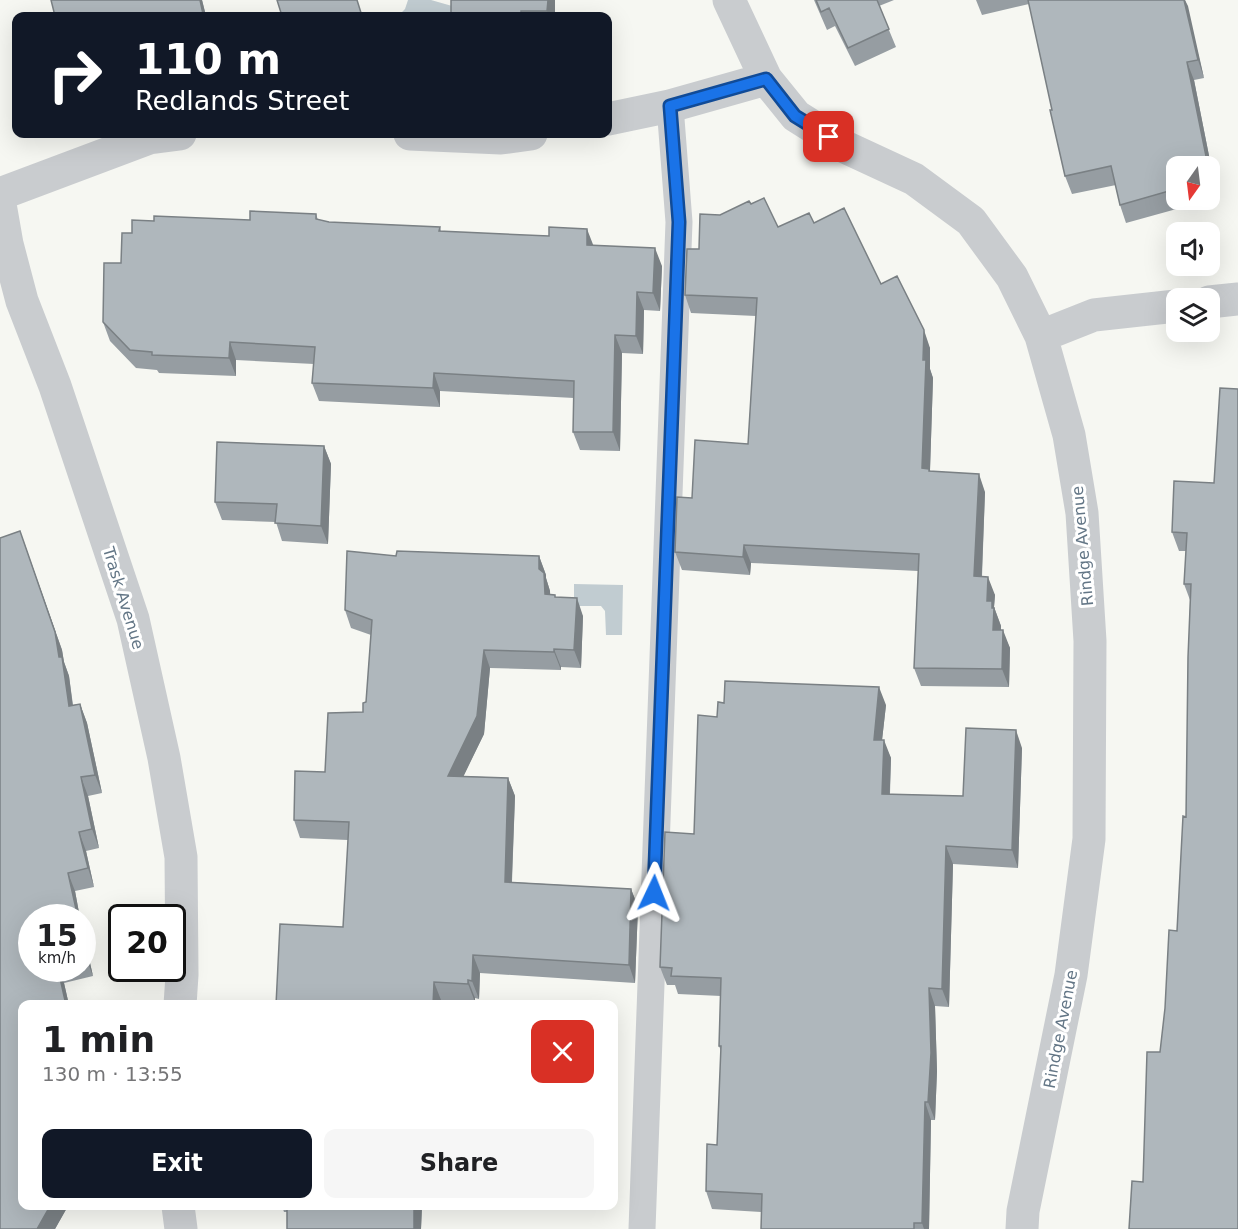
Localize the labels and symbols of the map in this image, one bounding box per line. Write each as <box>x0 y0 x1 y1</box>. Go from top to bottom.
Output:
pin <box>803 111 854 162</box>
north arrow <box>1166 156 1220 210</box>
street label: Rindge Avenue <box>1068 485 1097 607</box>
street label: Trask Avenue <box>99 544 148 652</box>
position arrow <box>622 861 686 925</box>
speed limit sign: 20 <box>108 904 186 982</box>
street label: Rindge Avenue <box>1040 968 1081 1090</box>

